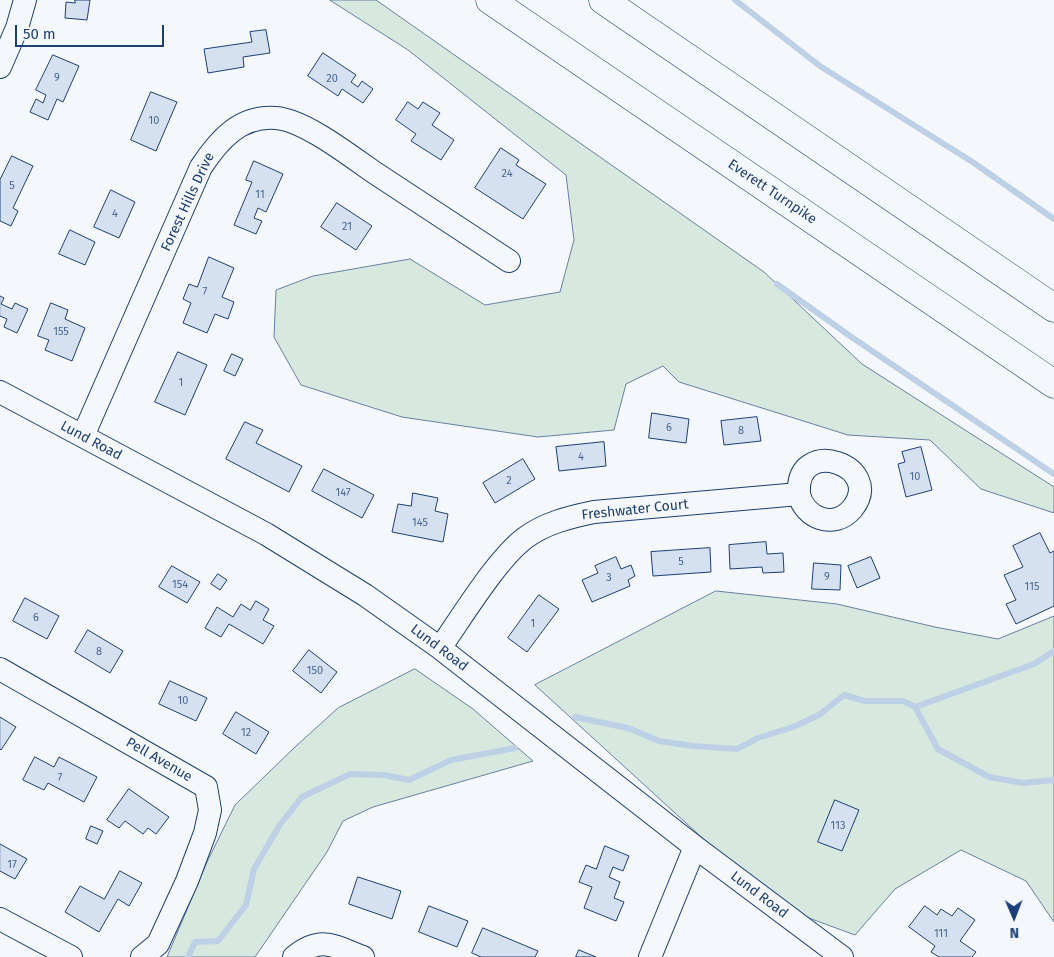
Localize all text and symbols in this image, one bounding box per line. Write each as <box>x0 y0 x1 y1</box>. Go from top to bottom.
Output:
scale bar <box>18 15 166 47</box>
text: 50 m <box>23 25 56 43</box>
house number: 9 <box>54 71 60 85</box>
house number: 20 <box>326 72 338 86</box>
house number: 10 <box>149 114 159 128</box>
street label: Forest Hills Drive <box>158 150 218 254</box>
street label: Everett Turnpike <box>724 156 820 228</box>
house number: 24 <box>502 167 512 181</box>
house number: 5 <box>9 179 15 193</box>
house number: 11 <box>255 188 265 202</box>
house number: 4 <box>112 207 118 221</box>
house number: 21 <box>342 220 352 234</box>
house number: 7 <box>203 285 207 299</box>
house number: 155 <box>53 325 69 339</box>
house number: 1 <box>179 376 183 390</box>
street label: Lund Road <box>57 418 125 464</box>
house number: 6 <box>666 421 672 435</box>
house number: 8 <box>738 424 744 438</box>
house number: 4 <box>578 450 584 464</box>
house number: 10 <box>910 470 920 484</box>
house number: 2 <box>506 474 512 488</box>
house number: 147 <box>335 486 351 500</box>
street label: Freshwater Court <box>581 496 689 524</box>
house number: 145 <box>412 516 428 530</box>
house number: 5 <box>678 555 684 569</box>
house number: 9 <box>824 570 830 584</box>
house number: 3 <box>606 571 612 585</box>
house number: 154 <box>172 578 188 592</box>
house number: 115 <box>1025 580 1039 594</box>
house number: 6 <box>33 611 39 625</box>
house number: 1 <box>531 617 535 631</box>
street label: Lund Road <box>407 621 471 675</box>
house number: 8 <box>96 645 102 659</box>
house number: 150 <box>307 664 323 678</box>
house number: 10 <box>178 694 188 708</box>
house number: 12 <box>241 726 251 740</box>
street label: Pell Avenue <box>123 734 195 786</box>
house number: 7 <box>58 771 62 785</box>
house number: 113 <box>831 819 845 833</box>
house number: 17 <box>7 858 17 872</box>
street label: Lund Road <box>727 868 791 922</box>
north arrow <box>989 892 1039 942</box>
text: N <box>1009 924 1019 941</box>
house number: 111 <box>934 927 948 941</box>

